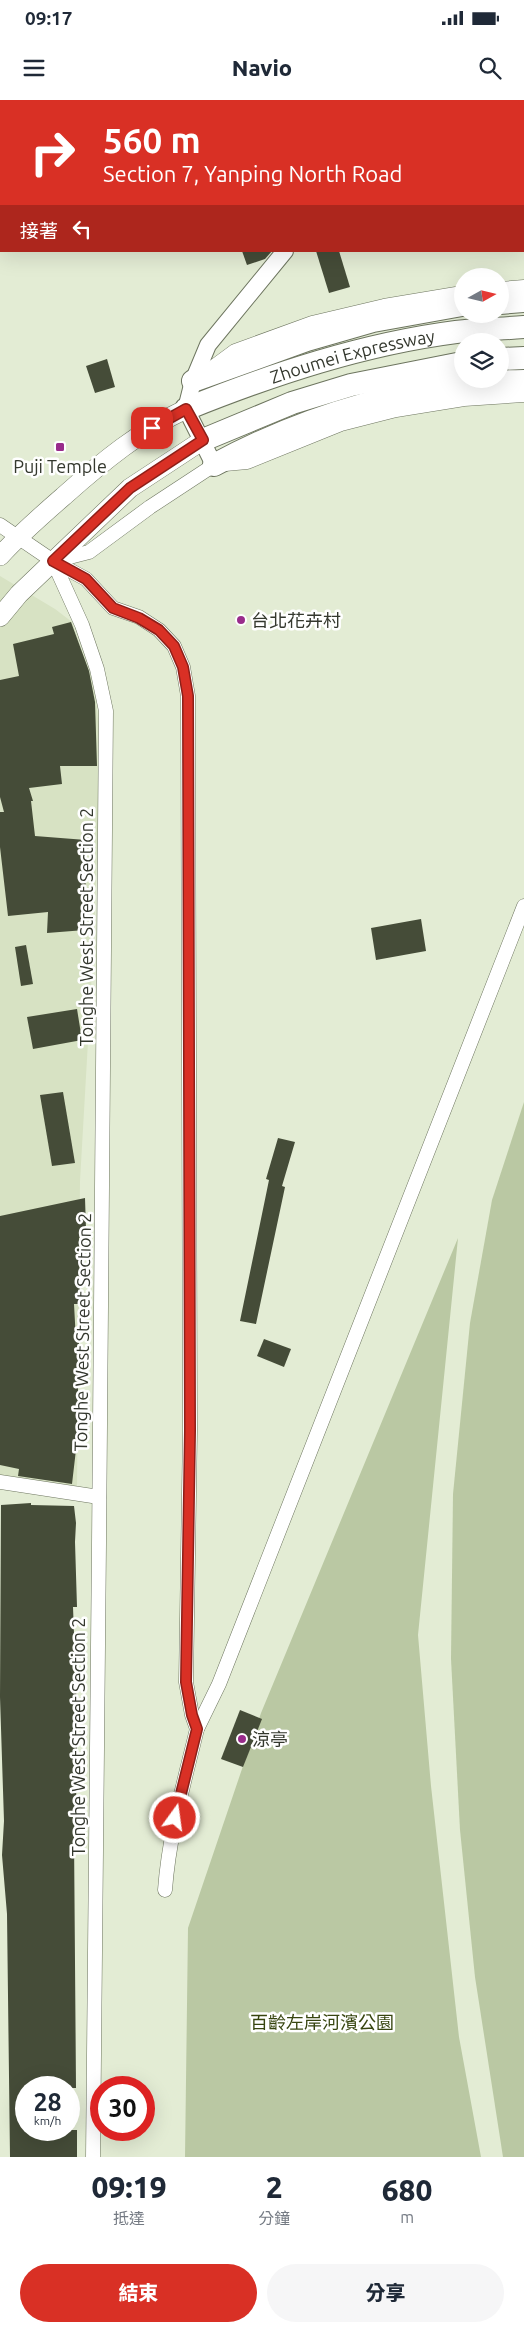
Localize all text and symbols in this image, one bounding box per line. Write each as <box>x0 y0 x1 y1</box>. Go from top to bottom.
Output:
text: 09:17 <box>25 7 73 29</box>
icon: menu <box>20 54 48 82</box>
icon: search <box>476 54 504 82</box>
text: Navio <box>232 55 292 80</box>
icon: right <box>20 120 85 185</box>
text: 560 m <box>103 120 201 160</box>
text: Section 7, Yanping North Road <box>103 161 402 186</box>
icon: left <box>68 215 96 243</box>
text: 接著 <box>20 220 58 242</box>
north arrow <box>454 268 509 322</box>
map controls <box>454 268 509 388</box>
street label: Zhoumei Expressway <box>267 325 436 387</box>
button: layers <box>454 333 509 388</box>
pin <box>131 407 173 449</box>
icon: arrive <box>138 414 166 442</box>
marker: Puji Temple <box>54 441 66 453</box>
place label: Puji Temple <box>13 456 107 476</box>
place label: 台北花卉村 <box>251 610 341 630</box>
marker: 台北花卉村 <box>235 614 247 626</box>
street label: Tonghe West Street Section 2 <box>76 808 96 1046</box>
street label: Tonghe West Street Section 2 <box>70 1213 94 1451</box>
street label: Tonghe West Street Section 2 <box>68 1618 88 1856</box>
place label: 涼亭 <box>252 1729 288 1749</box>
marker: 涼亭 <box>236 1733 248 1745</box>
position arrow <box>148 1791 200 1843</box>
park label: 百齡左岸河濱公園 <box>250 2012 394 2032</box>
speed limit sign: 30 <box>90 2076 155 2141</box>
text: 28 <box>33 2088 62 2116</box>
text: km/h <box>34 2114 61 2127</box>
text: 09:19 <box>92 2170 167 2204</box>
text: 2 <box>266 2170 283 2204</box>
text: 680 <box>382 2173 432 2207</box>
text: m <box>400 2208 414 2226</box>
text: 抵達 <box>113 2209 145 2227</box>
text: 分鐘 <box>258 2209 290 2227</box>
button: 結束 <box>20 2264 257 2322</box>
button: 分享 <box>267 2264 504 2322</box>

